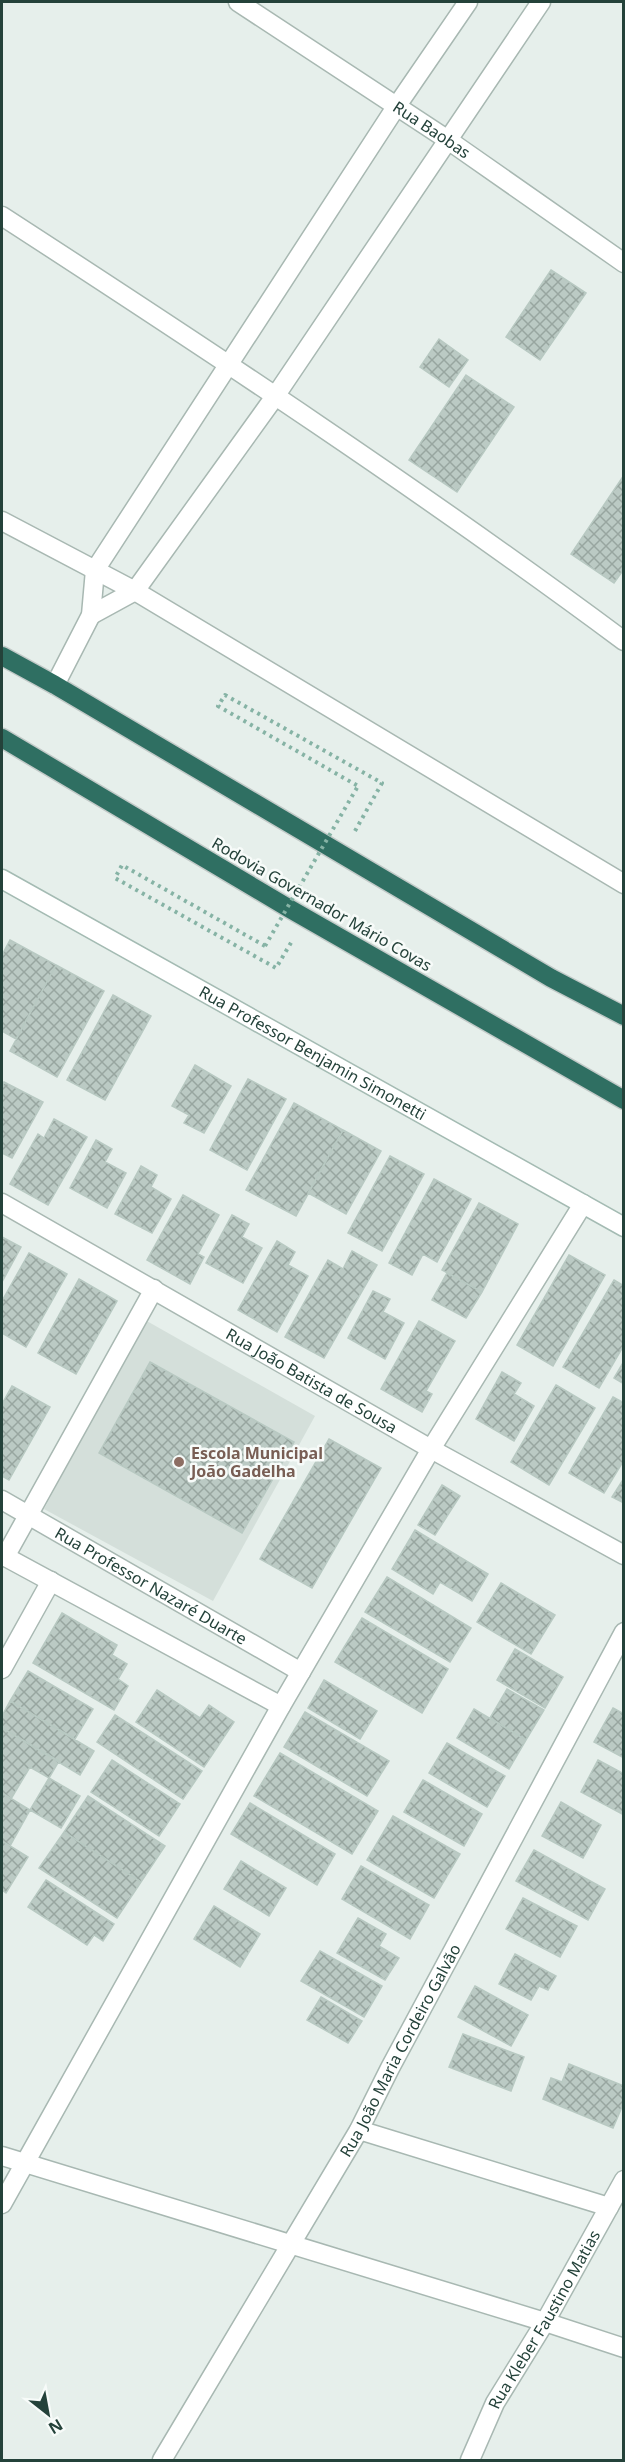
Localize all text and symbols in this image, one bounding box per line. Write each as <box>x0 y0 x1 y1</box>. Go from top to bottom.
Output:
street label: Rua Baobas <box>389 96 475 163</box>
street label: Rodovia Governador Mário Covas <box>208 832 436 976</box>
street label: Rua Professor Benjamin Simonetti <box>195 981 430 1125</box>
street label: Rua João Batista de Sousa <box>222 1323 401 1438</box>
place label: Escola Municipal João Gadelha <box>189 1442 323 1482</box>
marker: Escola Municipal João Gadelha <box>172 1455 186 1469</box>
street label: Rua Professor Nazaré Duarte <box>51 1522 251 1650</box>
street label: Rua João Maria Cordeiro Galvão <box>334 1940 466 2161</box>
street label: Rua Kleber Faustino Matias <box>483 2226 605 2412</box>
north arrow <box>18 2384 78 2444</box>
text: N <box>44 2414 67 2440</box>

